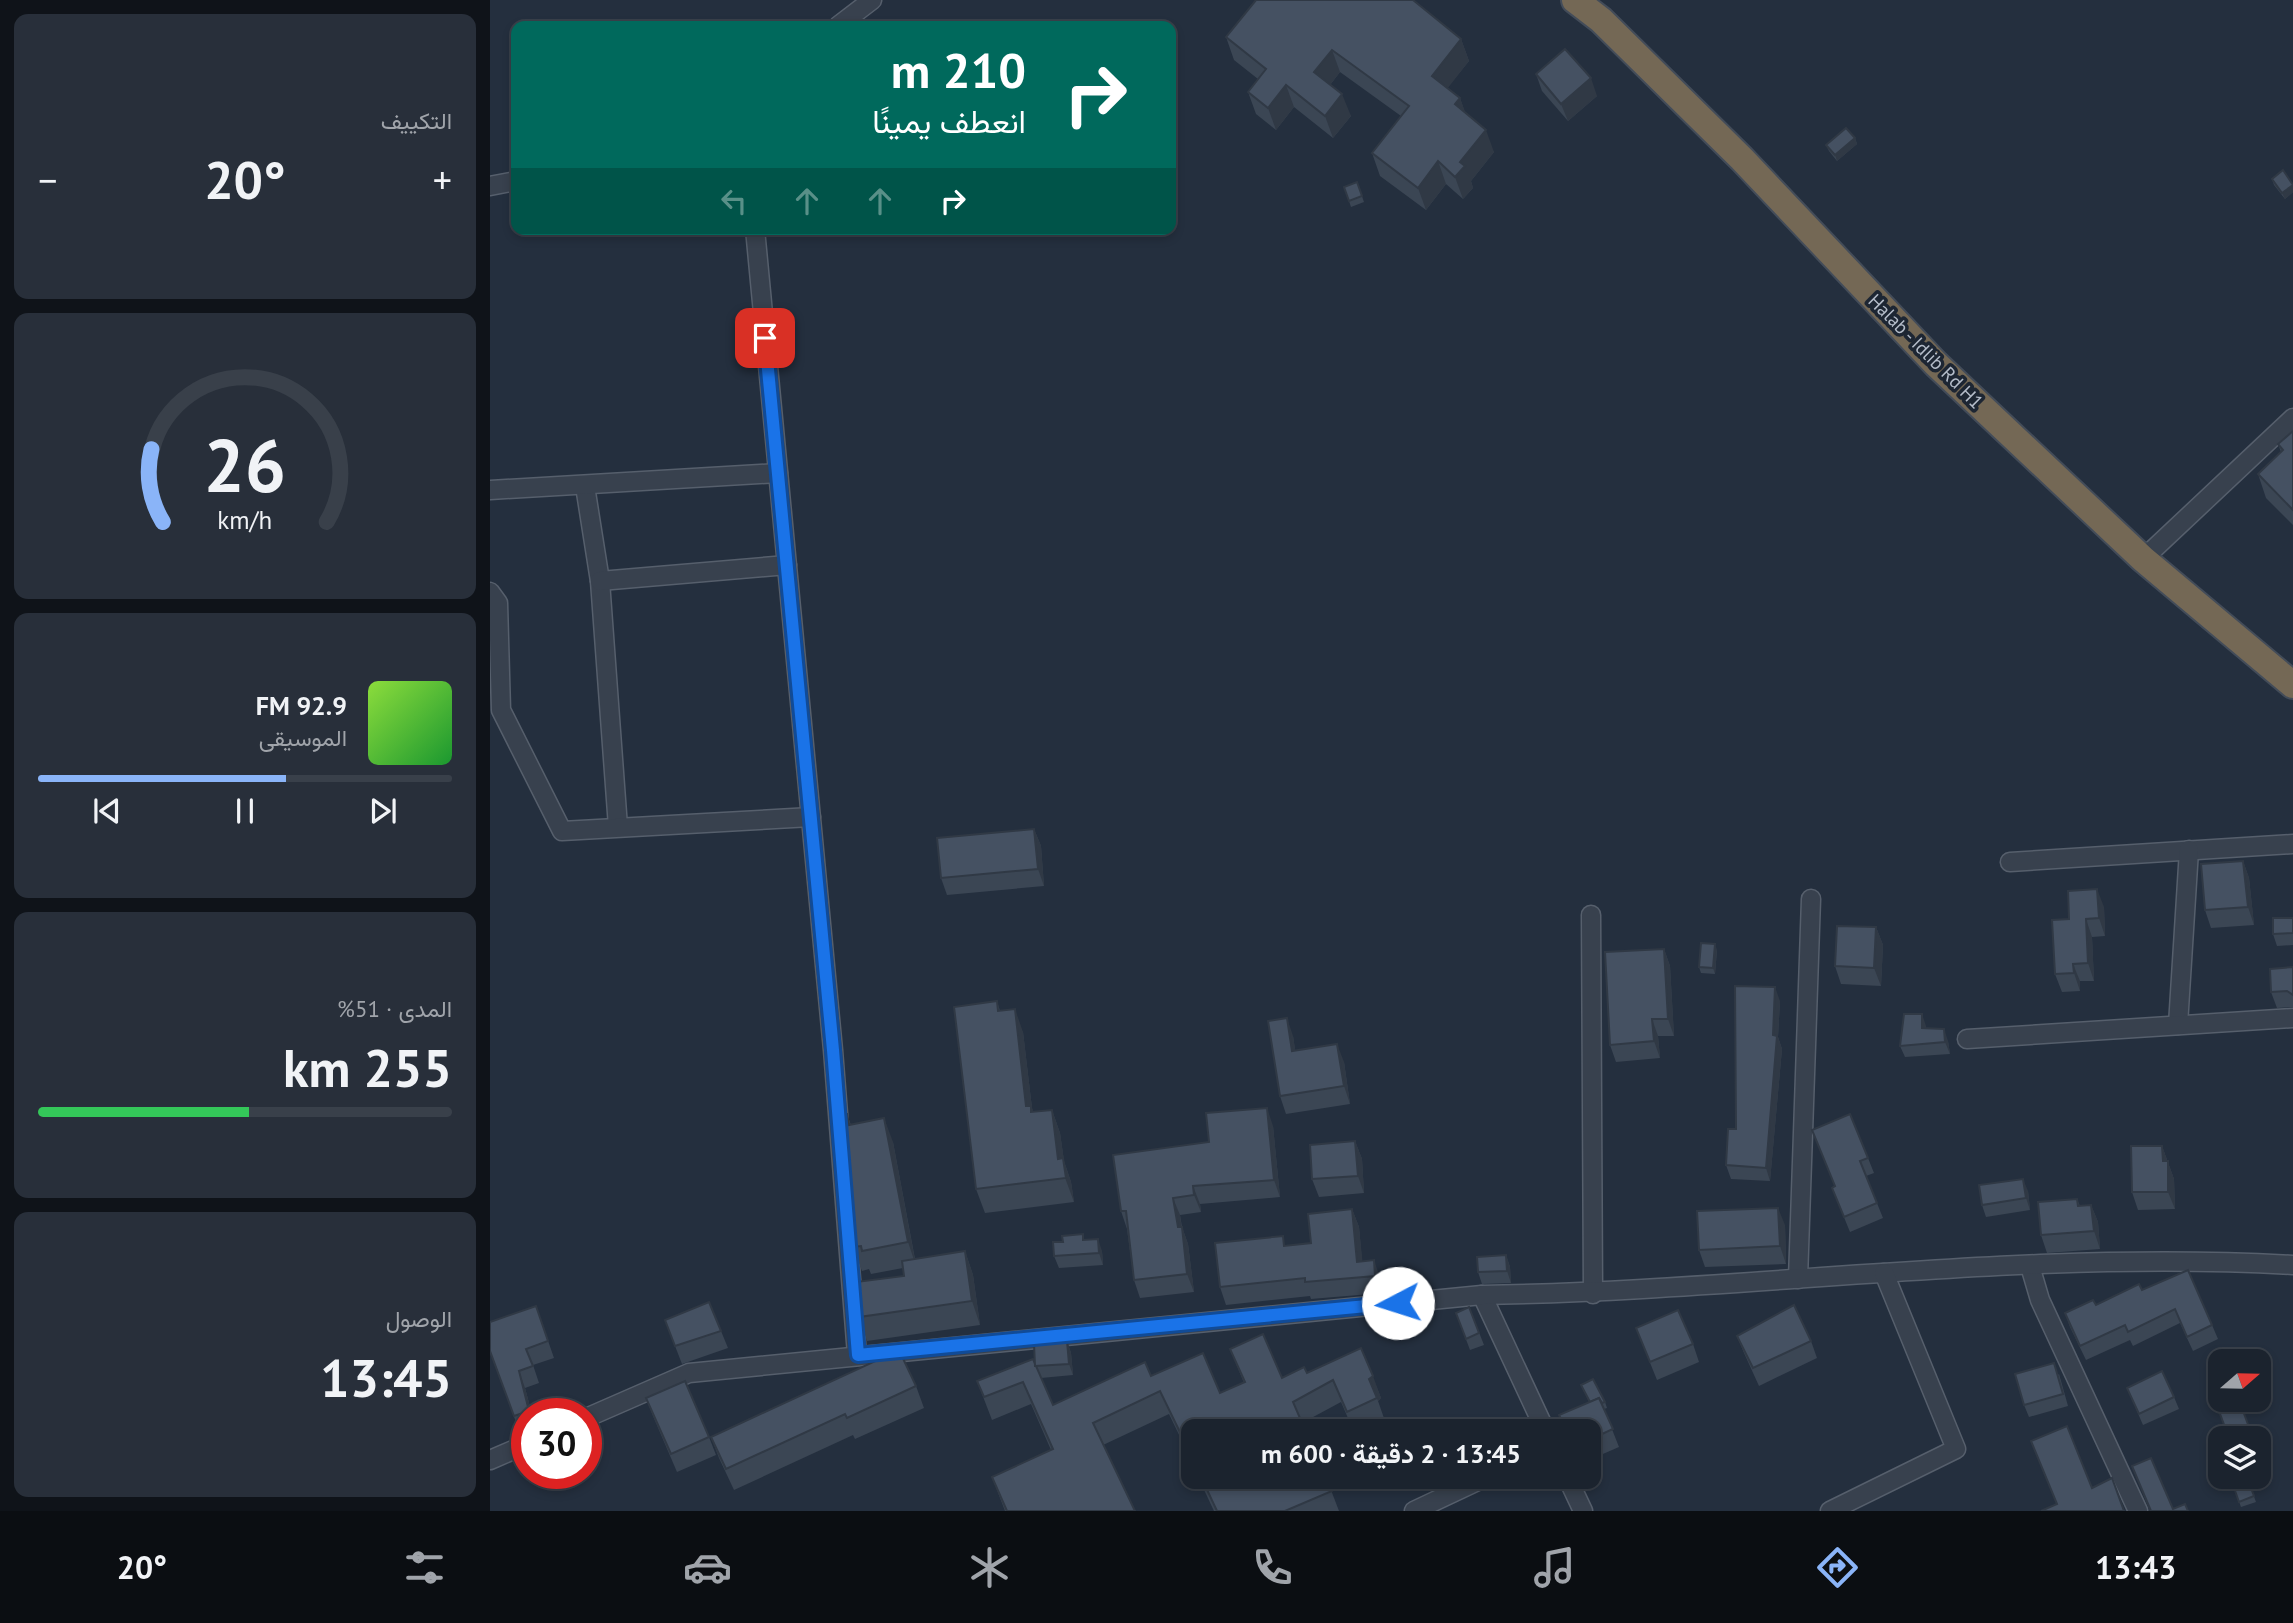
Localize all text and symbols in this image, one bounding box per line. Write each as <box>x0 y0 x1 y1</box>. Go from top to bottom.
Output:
text: 210 m <box>891 38 1026 102</box>
icon: right <box>1050 49 1141 140</box>
text: انعطف يمينًا <box>872 100 1026 142</box>
text: التكييف <box>381 106 452 135</box>
text: 20° <box>204 146 286 213</box>
text: − <box>38 155 57 204</box>
text: + <box>433 155 452 204</box>
icon: left <box>715 182 753 220</box>
icon: ahead <box>788 182 826 220</box>
icon: ahead <box>861 182 899 220</box>
icon: right <box>934 182 972 220</box>
street label: Halab - Idlib Rd H1 <box>1863 288 1989 414</box>
pin <box>735 308 795 368</box>
icon: arrive <box>746 319 784 357</box>
text: 26 <box>204 419 286 513</box>
text: km/h <box>218 504 272 536</box>
text: 92.9 FM <box>256 689 347 722</box>
text: الموسيقى <box>259 723 347 752</box>
icon: previous <box>88 792 126 830</box>
icon: pause <box>226 792 264 830</box>
icon: next <box>364 792 402 830</box>
text: المدى · 51% <box>337 994 452 1023</box>
text: 255 km <box>283 1034 452 1101</box>
position arrow <box>1361 1266 1435 1340</box>
text: الوصول <box>386 1304 452 1333</box>
text: 13:45 <box>320 1344 452 1411</box>
north arrow <box>2208 1349 2272 1412</box>
map controls <box>2208 1349 2271 1489</box>
speed limit sign: 30 <box>511 1398 602 1489</box>
button: layers <box>2208 1426 2271 1489</box>
text: 13:45 · 2 دقيقة · 600 m <box>1261 1437 1521 1470</box>
icon: filters <box>400 1543 449 1592</box>
icon: car <box>683 1543 732 1592</box>
icon: climate <box>965 1543 1014 1592</box>
icon: phone <box>1248 1543 1297 1592</box>
icon: music <box>1530 1543 1579 1592</box>
icon: directions <box>1813 1543 1862 1592</box>
text: 20° <box>117 1546 167 1588</box>
text: 13:43 <box>2095 1546 2176 1588</box>

